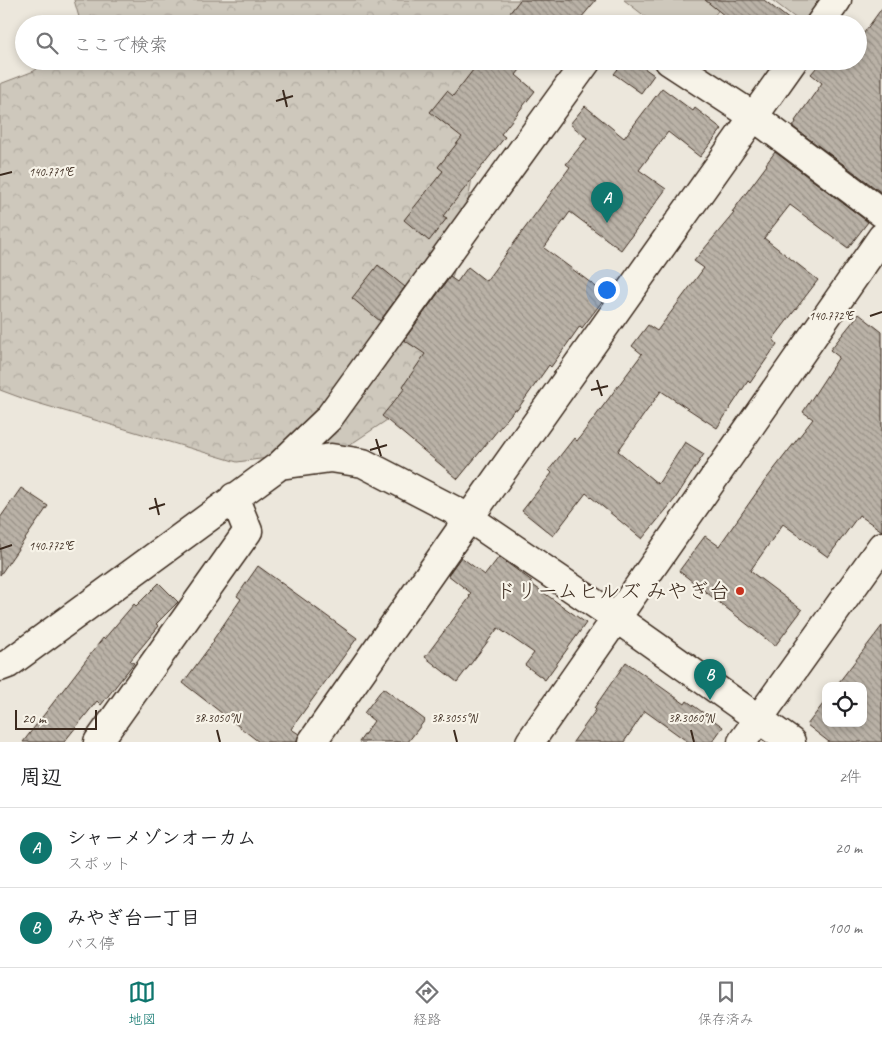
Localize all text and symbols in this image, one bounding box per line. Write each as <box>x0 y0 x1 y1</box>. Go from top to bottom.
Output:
search box <box>15 15 867 70</box>
icon: search <box>33 29 61 57</box>
text: ここで検索 <box>73 33 168 57</box>
text: 140.771°E <box>29 164 75 180</box>
pin: A <box>591 182 623 223</box>
your location <box>594 277 620 303</box>
text: 140.772°E <box>809 308 855 324</box>
text: 140.772°E <box>29 538 75 554</box>
place label: ドリームヒルズ みやぎ台 <box>495 578 730 604</box>
marker: ドリームヒルズ みやぎ台 <box>734 585 746 597</box>
pin: B <box>694 659 726 700</box>
map controls <box>822 682 867 727</box>
button: locate <box>822 682 867 727</box>
scale bar <box>15 707 98 730</box>
text: 20 m <box>22 710 46 727</box>
text: 38.3050°N <box>194 710 241 726</box>
text: 38.3055°N <box>431 710 478 726</box>
text: 38.3060°N <box>668 710 715 726</box>
text: 周辺 <box>20 764 62 790</box>
text: 2件 <box>839 767 862 787</box>
text: シャーメゾンオーカム <box>67 826 256 850</box>
text: A <box>32 838 40 858</box>
text: 20 m <box>835 838 862 858</box>
text: スポット <box>67 854 131 874</box>
text: みやぎ台一丁目 <box>67 906 200 930</box>
text: B <box>32 918 40 938</box>
text: 100 m <box>828 918 862 938</box>
text: バス停 <box>67 934 115 954</box>
tab: 地図 <box>128 978 156 1028</box>
tab: 経路 <box>413 978 441 1028</box>
tab: 保存済み <box>698 978 754 1028</box>

